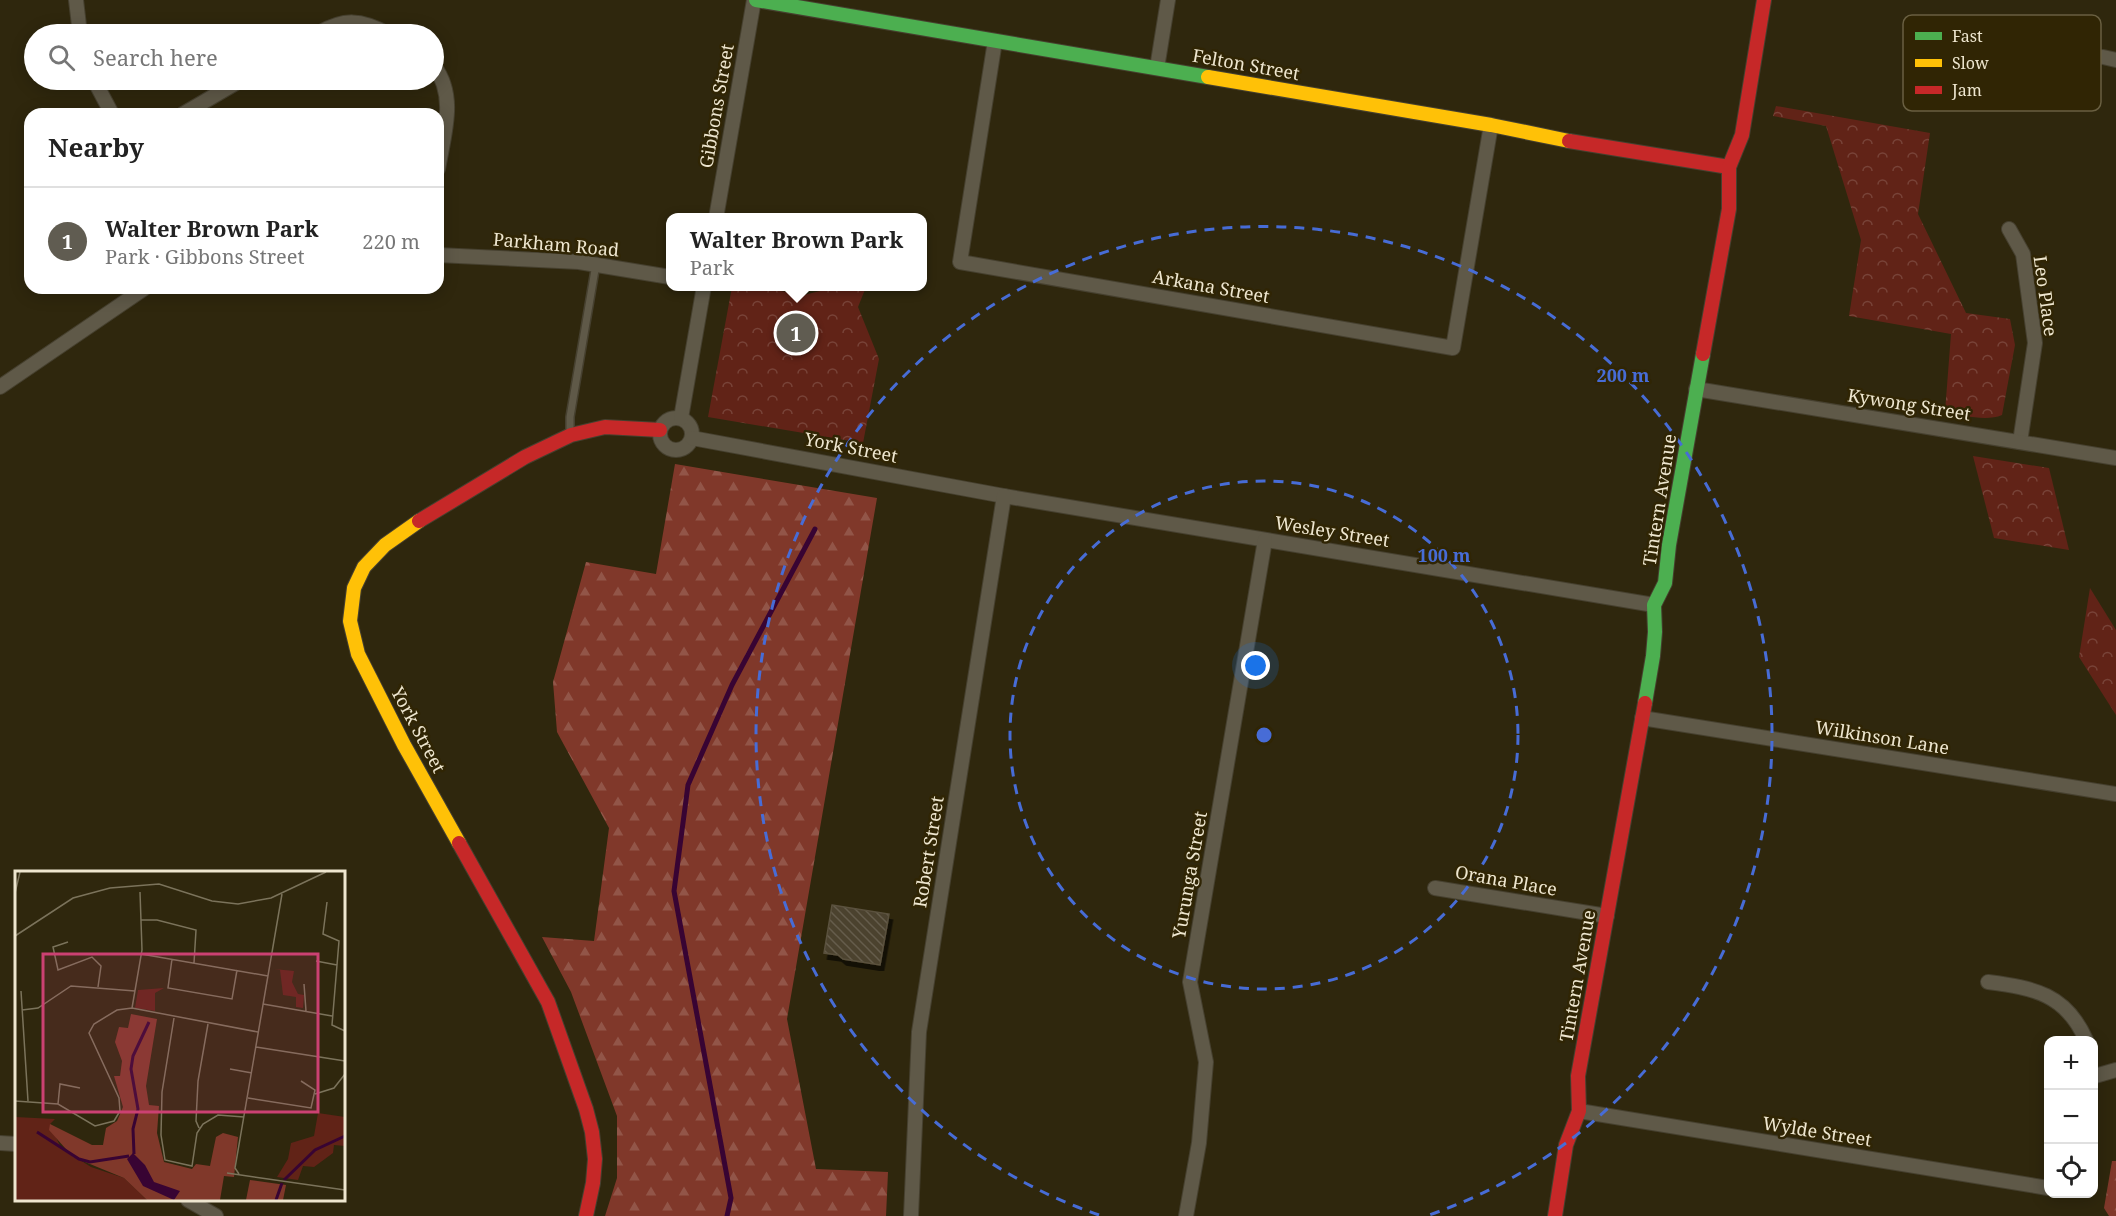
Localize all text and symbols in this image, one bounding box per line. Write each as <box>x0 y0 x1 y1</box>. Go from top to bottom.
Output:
legend <box>1903 15 2101 111</box>
search box <box>24 24 444 90</box>
text: Fast <box>1952 25 1983 47</box>
icon: search <box>45 41 78 74</box>
text: Search here <box>93 42 218 72</box>
street label: Gibbons Street <box>693 42 739 170</box>
street label: Felton Street <box>1191 43 1302 85</box>
text: Slow <box>1952 52 1989 74</box>
text: Jam <box>1951 79 1982 101</box>
text: Nearby <box>48 129 144 165</box>
text: Walter Brown Park <box>105 213 319 243</box>
popup <box>666 213 927 291</box>
text: Walter Brown Park <box>690 224 903 254</box>
street label: Parkham Road <box>492 227 620 261</box>
text: 1 <box>62 228 73 255</box>
text: 220 m <box>362 228 420 255</box>
text: Park · Gibbons Street <box>105 243 305 270</box>
text: Park <box>690 254 734 281</box>
street label: Leo Place <box>2028 254 2064 338</box>
street label: Arkana Street <box>1151 264 1272 308</box>
pin: 1 <box>776 310 816 356</box>
text: 200 m <box>1597 363 1650 387</box>
street label: Kywong Street <box>1846 382 1972 426</box>
street label: York Street <box>802 426 900 468</box>
street label: Tintern Avenue <box>1637 432 1681 568</box>
street label: Wesley Street <box>1273 510 1391 552</box>
text: 100 m <box>1418 543 1471 567</box>
your location <box>1241 651 1270 680</box>
street label: York Street <box>386 681 452 777</box>
street label: Wilkinson Lane <box>1813 715 1951 759</box>
centre of rings <box>1254 725 1274 745</box>
street label: Robert Street <box>907 794 949 909</box>
street label: Yurunga Street <box>1166 809 1212 941</box>
street label: Orana Place <box>1453 859 1559 901</box>
inset map <box>15 871 345 1201</box>
street label: Tintern Avenue <box>1554 908 1600 1044</box>
map controls <box>2044 1036 2098 1198</box>
button: + <box>2044 1036 2098 1090</box>
button: − <box>2044 1090 2098 1144</box>
street label: Wylde Street <box>1761 1111 1873 1151</box>
button: locate <box>2044 1144 2098 1198</box>

